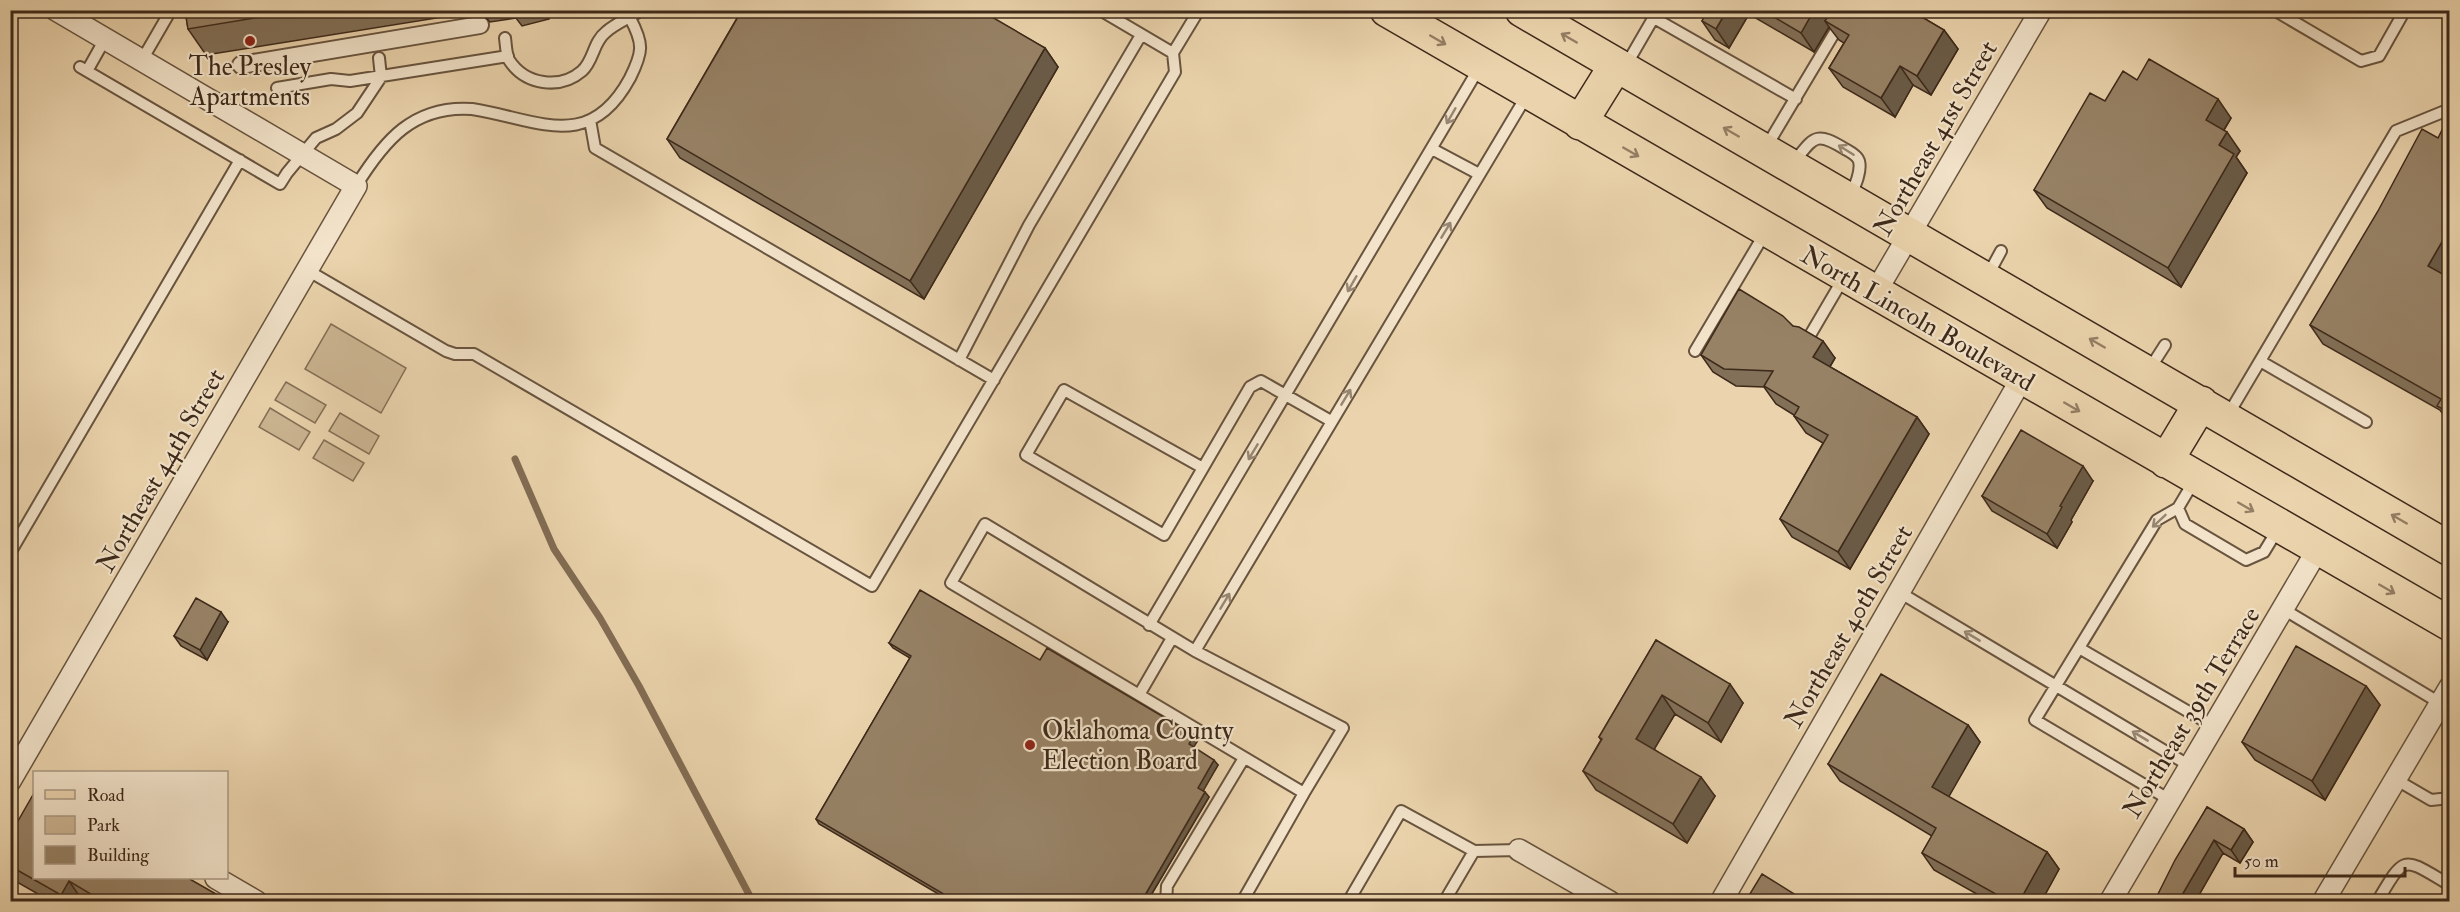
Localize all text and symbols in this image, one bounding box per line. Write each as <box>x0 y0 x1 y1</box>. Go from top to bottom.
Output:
one-way arrow <box>1561 31 1578 43</box>
marker: The Presley Apartments <box>243 34 257 48</box>
one-way arrow <box>1429 34 1446 46</box>
street label: Northeast 41st Street <box>1867 35 2005 242</box>
place label: The Presley Apartments <box>189 51 312 114</box>
one-way arrow <box>1445 107 1457 124</box>
one-way arrow <box>1723 126 1740 138</box>
one-way arrow <box>1838 143 1855 155</box>
one-way arrow <box>1622 147 1639 159</box>
one-way arrow <box>1441 222 1453 239</box>
street label: North Lincoln Boulevard <box>1795 239 2040 399</box>
one-way arrow <box>1346 275 1358 292</box>
one-way arrow <box>2089 337 2106 349</box>
street label: Northeast 44th Street <box>90 363 232 578</box>
one-way arrow <box>1340 389 1352 406</box>
one-way arrow <box>2063 401 2080 413</box>
one-way arrow <box>1247 443 1259 460</box>
one-way arrow <box>2237 501 2254 513</box>
one-way arrow <box>2391 513 2408 525</box>
one-way arrow <box>2152 514 2167 528</box>
street label: Northeast 40th Street <box>1778 519 1920 734</box>
one-way arrow <box>2378 583 2395 595</box>
one-way arrow <box>1219 593 1231 610</box>
street label: Northeast 39th Terrace <box>2116 601 2268 824</box>
one-way arrow <box>1964 630 1981 642</box>
place label: Oklahoma County Election Board <box>1042 715 1234 777</box>
one-way arrow <box>2132 730 2149 742</box>
marker: Oklahoma County Election Board <box>1023 738 1037 752</box>
legend <box>33 771 228 879</box>
text: Road <box>87 784 125 807</box>
text: Park <box>87 814 120 837</box>
scale bar <box>2235 840 2404 878</box>
text: Building <box>87 844 150 867</box>
text: 50 m <box>2244 850 2279 873</box>

